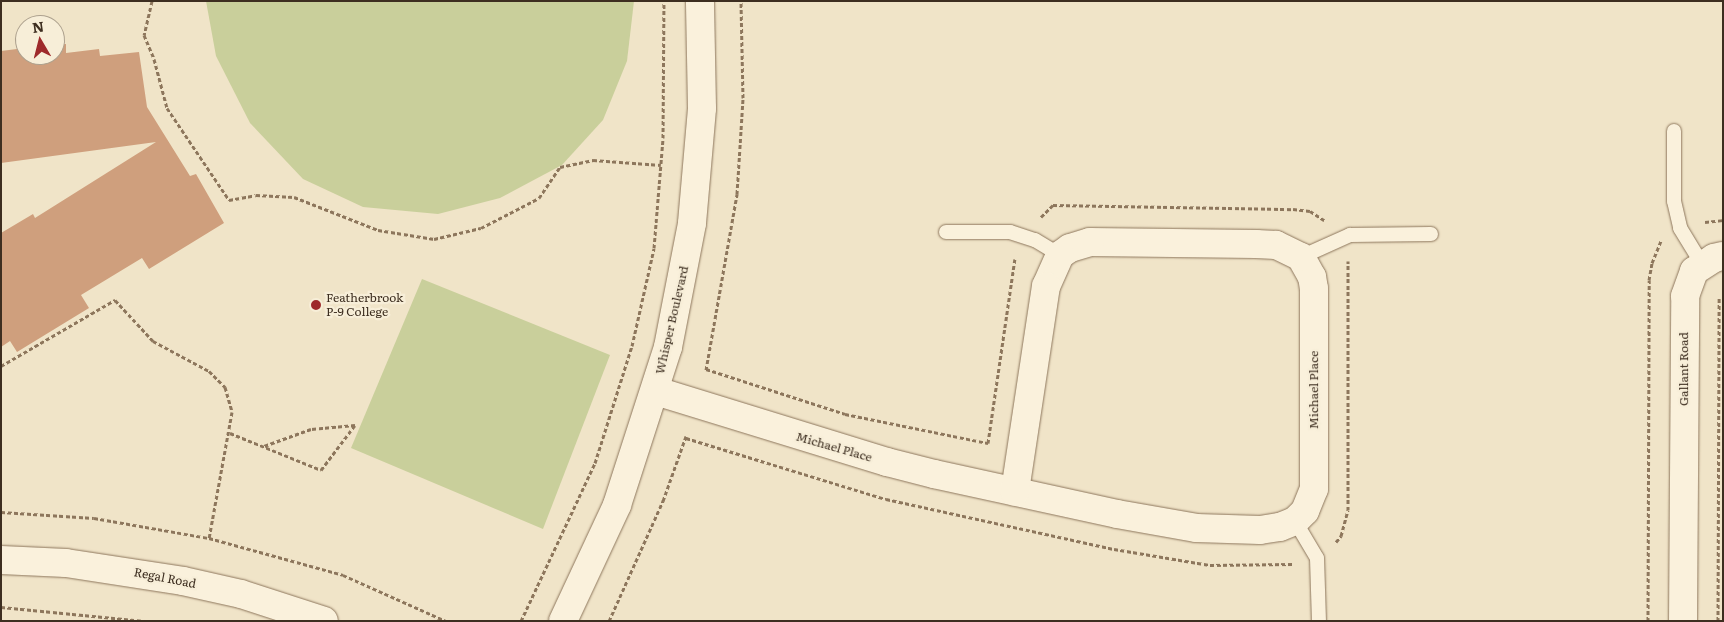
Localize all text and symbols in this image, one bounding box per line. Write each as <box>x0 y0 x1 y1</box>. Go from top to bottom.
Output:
north arrow <box>15 15 65 65</box>
text: N <box>31 15 45 37</box>
street label: Whisper Boulevard <box>653 264 691 376</box>
place label: Featherbrook P-9 College <box>326 291 403 319</box>
marker: Featherbrook P-9 College <box>310 299 322 311</box>
street label: Gallant Road <box>1677 332 1691 406</box>
street label: Michael Place <box>1307 351 1321 429</box>
street label: Michael Place <box>794 429 874 465</box>
street label: Regal Road <box>133 565 197 591</box>

